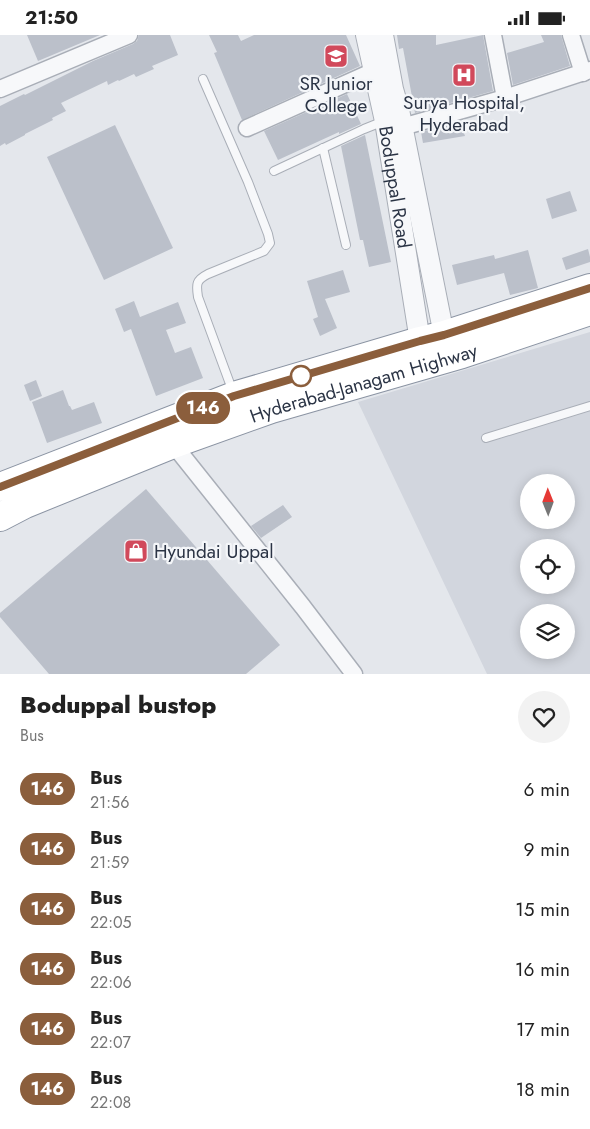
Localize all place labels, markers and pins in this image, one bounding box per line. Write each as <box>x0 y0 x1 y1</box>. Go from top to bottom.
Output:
school or university icon: SR Junior College <box>323 43 349 69</box>
hospital icon: Surya Hospital, Hyderabad <box>451 62 477 88</box>
place label: SR Junior College <box>299 70 373 119</box>
place label: Surya Hospital, Hyderabad <box>403 89 525 138</box>
unlabelled marker <box>290 365 312 387</box>
shop icon: Hyundai Uppal <box>123 538 149 564</box>
place label: Hyundai Uppal <box>154 538 274 565</box>

